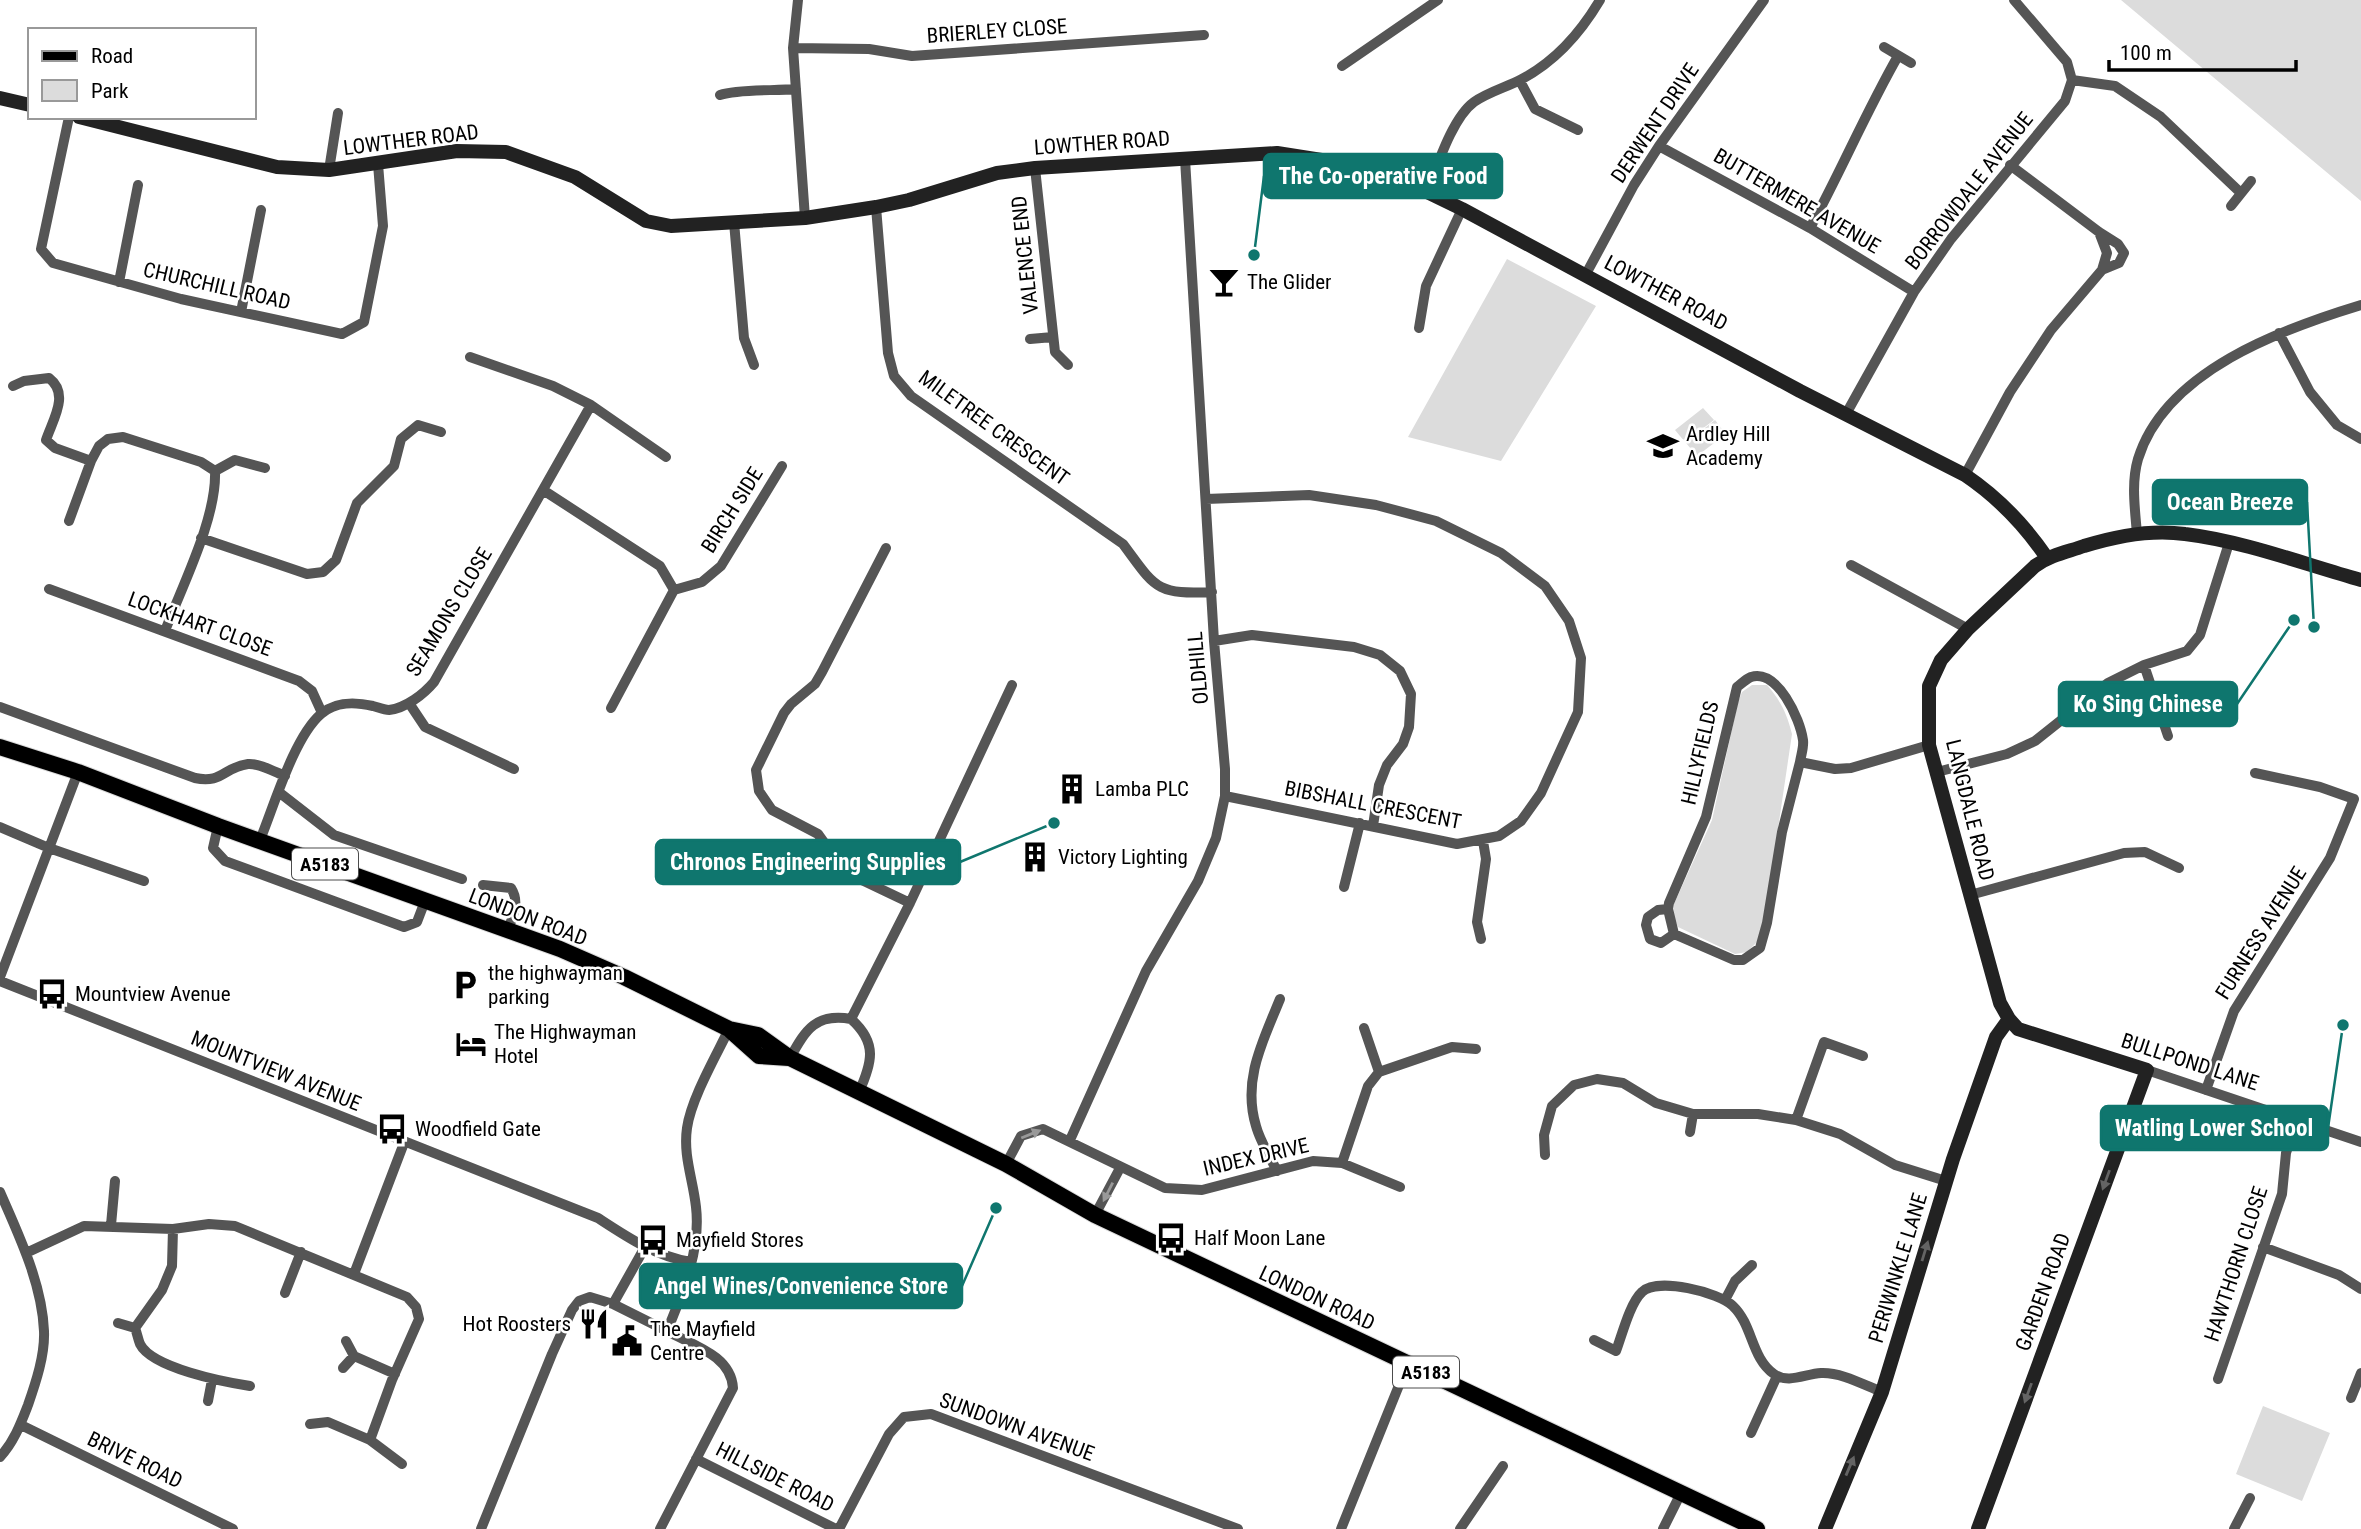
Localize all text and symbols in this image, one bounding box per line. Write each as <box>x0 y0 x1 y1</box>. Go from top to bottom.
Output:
street label: BRIERLEY CLOSE <box>926 14 1068 48</box>
legend <box>28 28 256 119</box>
scale bar <box>2109 28 2296 72</box>
text: 100 m <box>2120 41 2172 65</box>
text: Road <box>91 44 133 68</box>
street label: DERWENT DRIVE <box>1606 59 1704 187</box>
text: Park <box>91 79 129 103</box>
street label: BORROWDALE AVENUE <box>1900 108 2038 274</box>
street label: LOWTHER ROAD <box>342 120 480 160</box>
street label: LOWTHER ROAD <box>1033 126 1171 160</box>
street label: BUTTERMERE AVENUE <box>1709 144 1885 258</box>
callout: The Co-operative Food <box>1264 154 1502 198</box>
text: The Co-operative Food <box>1278 163 1488 190</box>
street label: VALENCE END <box>1007 194 1043 316</box>
street label: LOWTHER ROAD <box>1600 250 1732 336</box>
street label: CHURCHILL ROAD <box>141 257 293 315</box>
bar icon: The Glider <box>1207 265 1241 299</box>
place label: The Glider <box>1247 270 1331 294</box>
street label: MILETREE CRESCENT <box>914 365 1074 491</box>
place label: Ardley Hill Academy <box>1686 422 1770 470</box>
school or university icon: Ardley Hill Academy <box>1646 429 1680 463</box>
street label: BIRCH SIDE <box>696 463 768 557</box>
callout: Ocean Breeze <box>2153 480 2307 524</box>
text: Ocean Breeze <box>2167 489 2293 516</box>
street label: SEAMONS CLOSE <box>401 543 497 681</box>
street label: LOCKHART CLOSE <box>125 587 275 661</box>
street label: OLDHILL <box>1183 631 1213 705</box>
callout: Ko Sing Chinese <box>2059 682 2237 726</box>
text: Ko Sing Chinese <box>2073 691 2223 718</box>
street label: HILLYFIELDS <box>1676 699 1724 807</box>
street label: LANGDALE ROAD <box>1941 737 1999 883</box>
building icon: Lamba PLC <box>1055 772 1089 806</box>
street label: BIBSHALL CRESCENT <box>1283 776 1463 834</box>
place label: Lamba PLC <box>1095 777 1189 801</box>
callout: Chronos Engineering Supplies <box>656 840 960 884</box>
building icon: Victory Lighting <box>1018 840 1052 874</box>
place label: Victory Lighting <box>1058 845 1188 869</box>
road number: A5183 <box>292 848 358 880</box>
text: Chronos Engineering Supplies <box>670 849 946 876</box>
street label: FURNESS AVENUE <box>2211 862 2311 1004</box>
street label: LONDON ROAD <box>465 883 591 951</box>
place label: the highwayman parking <box>488 961 623 1009</box>
parking icon: the highwayman parking <box>448 968 482 1002</box>
bus stop icon: Mountview Avenue <box>35 977 69 1011</box>
place label: Mountview Avenue <box>75 982 231 1006</box>
place label: The Highwayman Hotel <box>494 1020 636 1068</box>
street label: MOUNTVIEW AVENUE <box>188 1026 364 1116</box>
hotel icon: The Highwayman Hotel <box>454 1027 488 1061</box>
street label: BULLPOND LANE <box>2118 1028 2262 1096</box>
callout: Watling Lower School <box>2101 1106 2328 1150</box>
bus stop icon: Woodfield Gate <box>375 1112 409 1146</box>
text: Watling Lower School <box>2115 1115 2313 1142</box>
place label: Woodfield Gate <box>415 1117 541 1141</box>
one-way arrow <box>1021 1128 1042 1139</box>
street label: INDEX DRIVE <box>1201 1133 1311 1181</box>
one-way arrow <box>2101 1169 2112 1190</box>
one-way arrow <box>1102 1182 1113 1202</box>
street label: HAWTHORN CLOSE <box>2200 1184 2272 1344</box>
street label: PERIWINKLE LANE <box>1864 1190 1932 1346</box>
bus stop icon: Half Moon Lane <box>1154 1221 1188 1255</box>
bus stop icon: Mayfield Stores <box>636 1223 670 1257</box>
place label: Half Moon Lane <box>1194 1226 1326 1250</box>
place label: Mayfield Stores <box>676 1228 804 1252</box>
street label: GARDEN ROAD <box>2011 1230 2075 1354</box>
one-way arrow <box>1920 1240 1930 1261</box>
street label: LONDON ROAD <box>1255 1261 1379 1335</box>
callout: Angel Wines/Convenience Store <box>640 1264 962 1308</box>
text: Angel Wines/Convenience Store <box>654 1273 948 1300</box>
restaurant icon: Hot Roosters <box>577 1307 611 1341</box>
place label: Hot Roosters <box>463 1312 571 1336</box>
place label: The Mayfield Centre <box>650 1317 756 1365</box>
public building icon: The Mayfield Centre <box>610 1324 644 1358</box>
road number: A5183 <box>1393 1356 1459 1388</box>
one-way arrow <box>2022 1383 2033 1404</box>
street label: SUNDOWN AVENUE <box>936 1388 1098 1466</box>
street label: BRIVE ROAD <box>84 1427 186 1493</box>
street label: HILLSIDE ROAD <box>712 1437 838 1517</box>
one-way arrow <box>1845 1455 1856 1476</box>

